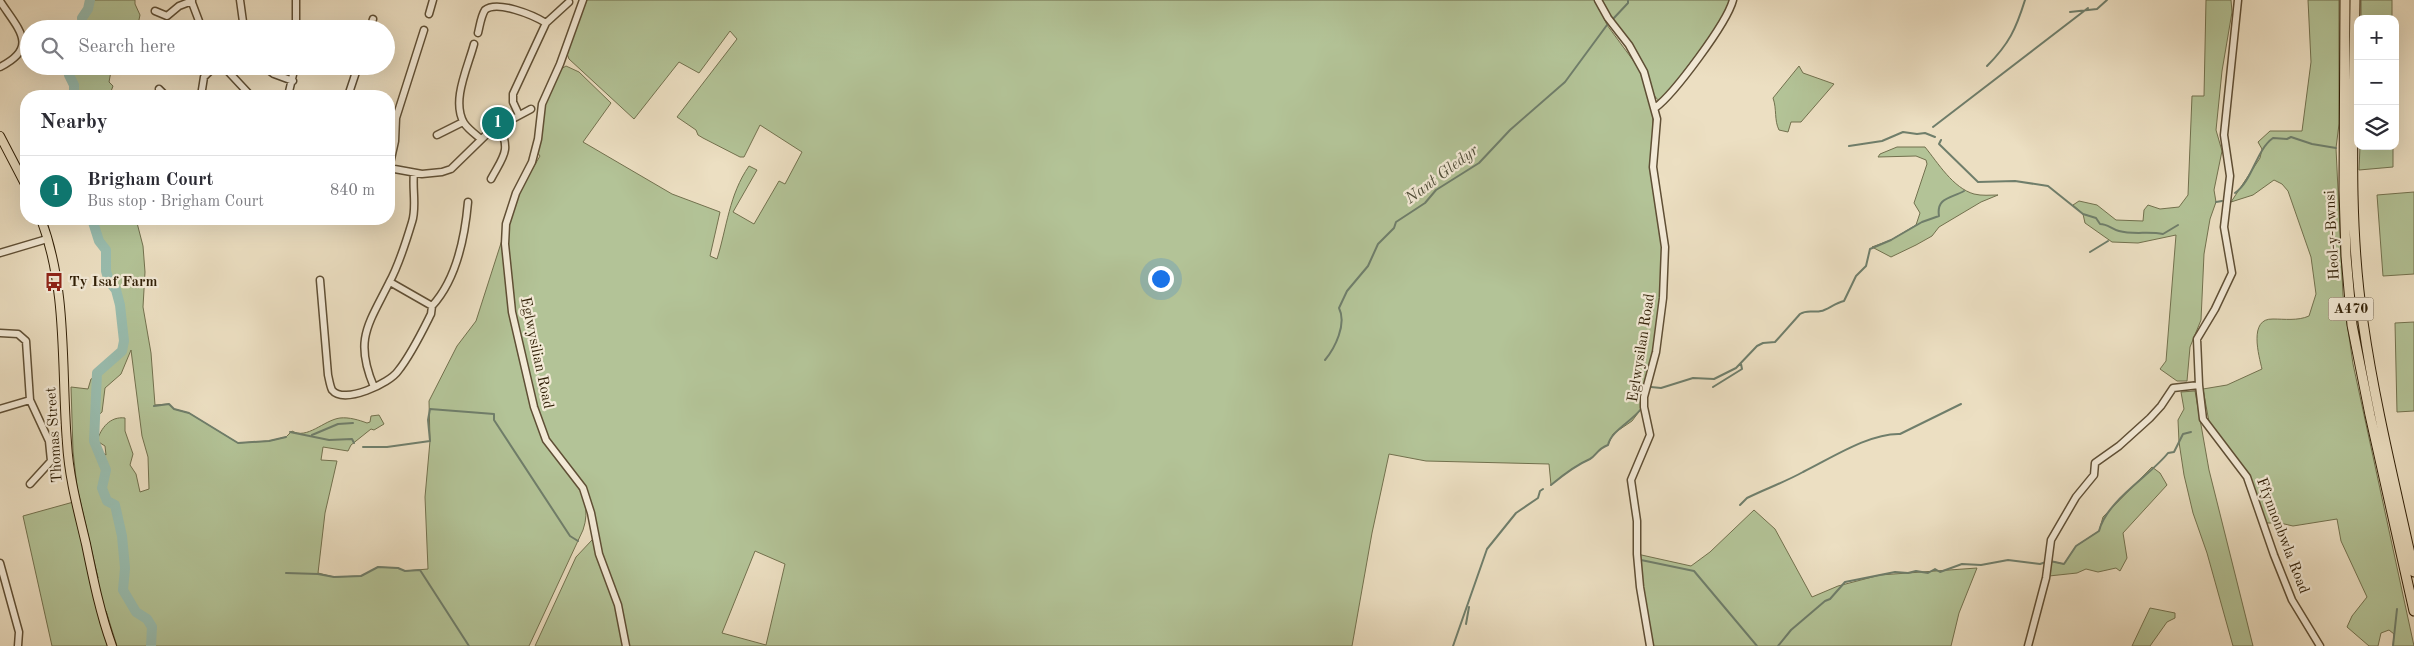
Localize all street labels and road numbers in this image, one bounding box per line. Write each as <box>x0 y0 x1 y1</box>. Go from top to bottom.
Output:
street label: Heol-y-Bwnsi <box>2323 190 2343 280</box>
street label: Eglwysilan Road <box>1626 292 1658 403</box>
street label: Eglwysilian Road <box>517 296 555 410</box>
road number: A470 <box>2328 298 2374 320</box>
street label: Thomas Street <box>44 387 66 483</box>
street label: Ffynnonbwla Road <box>2253 476 2311 596</box>

